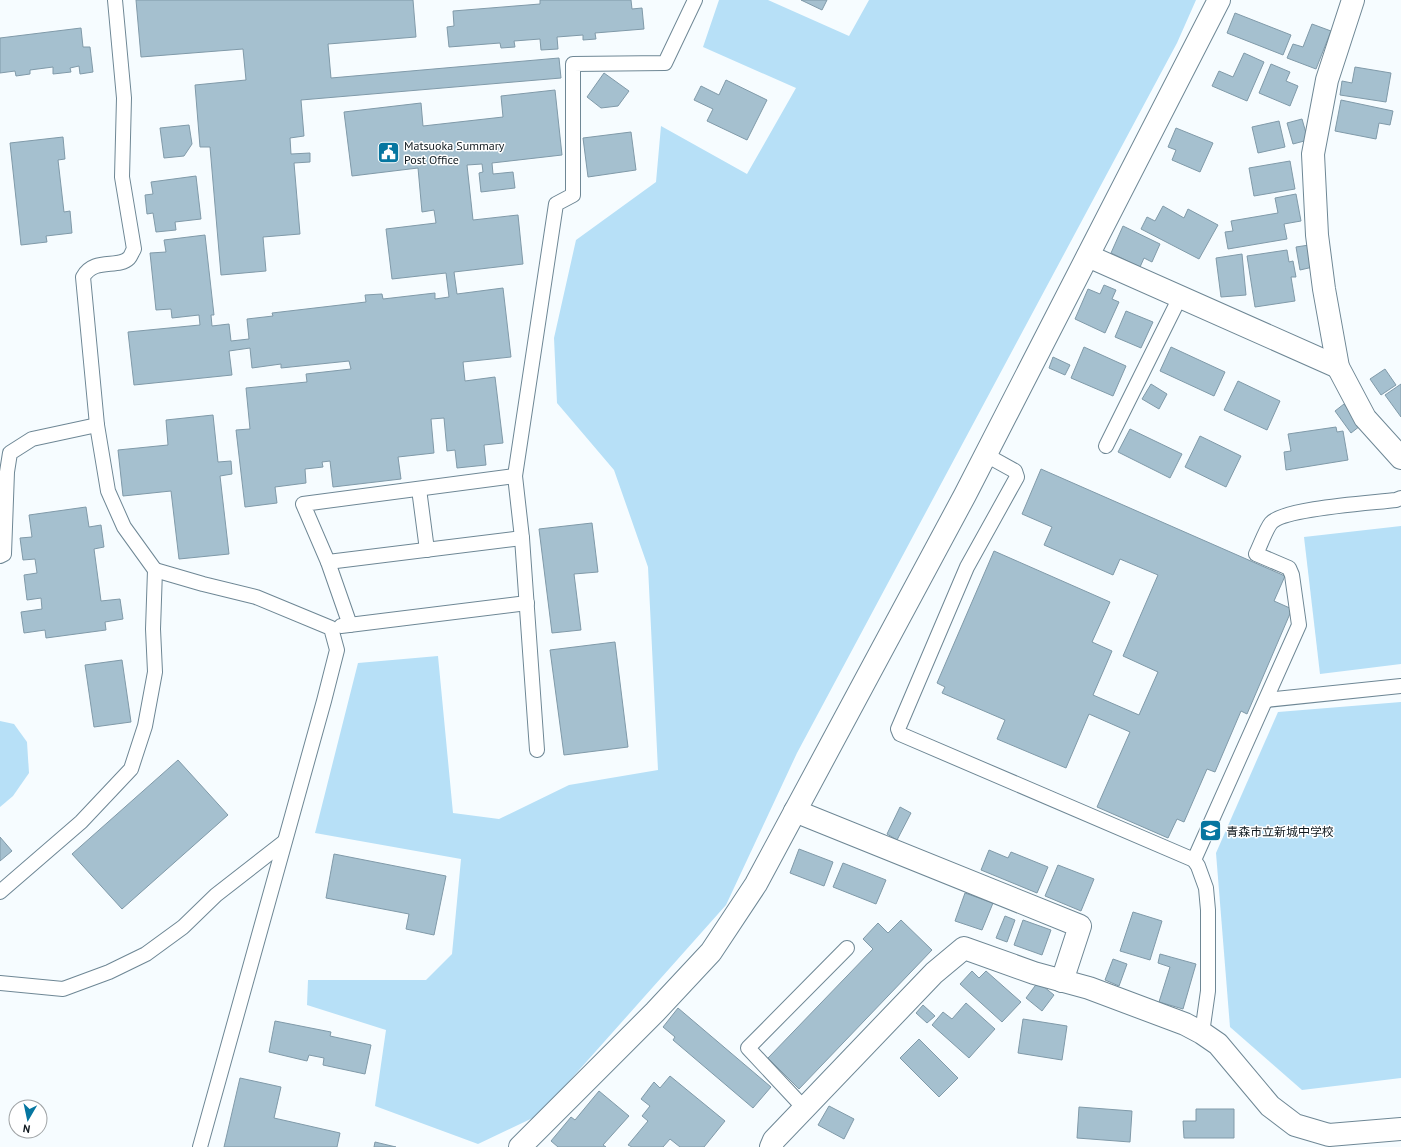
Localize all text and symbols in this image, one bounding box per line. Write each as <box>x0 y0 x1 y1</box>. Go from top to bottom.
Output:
place label: Matsuoka Summary Post Office <box>404 138 505 167</box>
public building icon: Matsuoka Summary Post Office <box>375 139 401 165</box>
school or university icon: 青森市立新城中学校 <box>1198 818 1224 844</box>
place label: 青森市立新城中学校 <box>1226 824 1334 839</box>
north arrow <box>8 1099 48 1139</box>
text: N <box>22 1121 31 1136</box>

